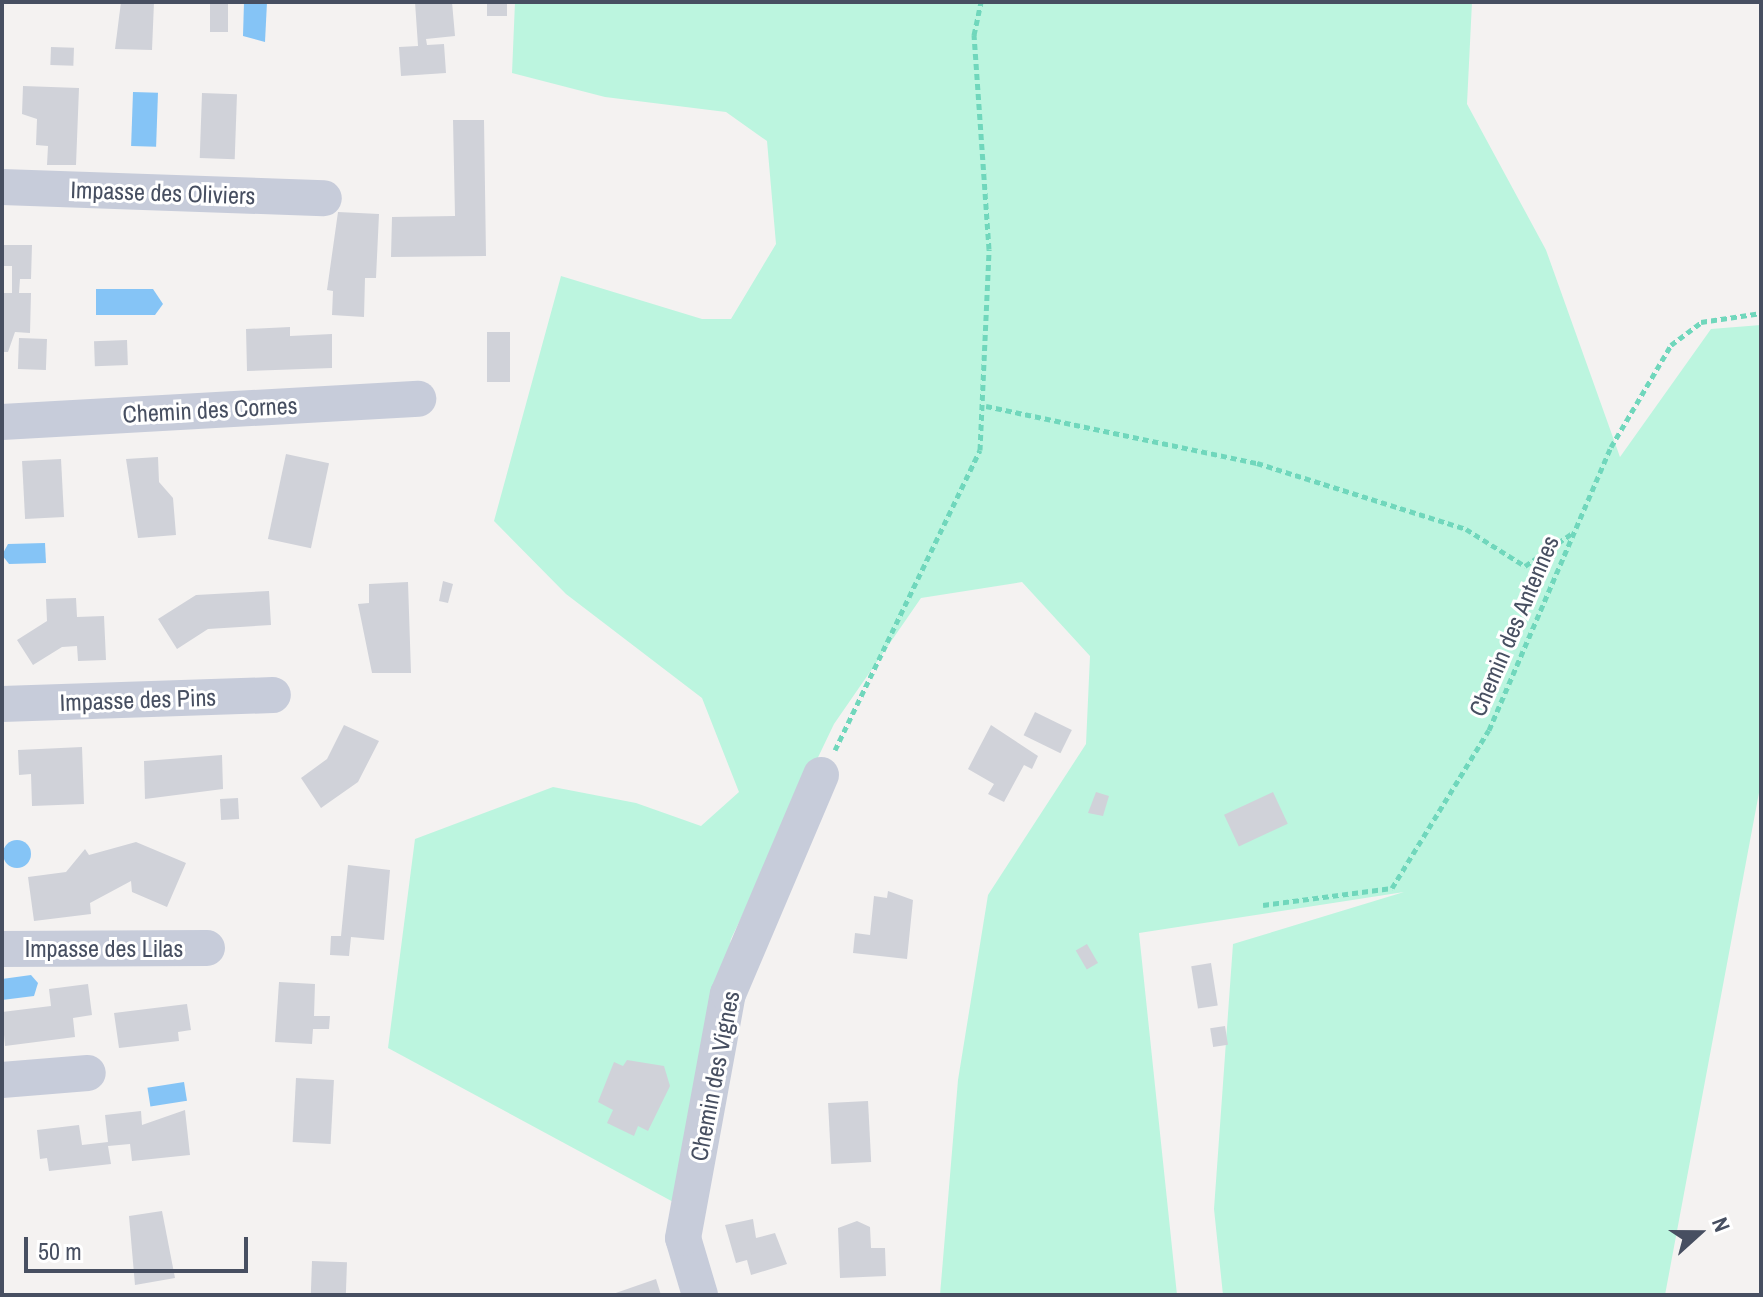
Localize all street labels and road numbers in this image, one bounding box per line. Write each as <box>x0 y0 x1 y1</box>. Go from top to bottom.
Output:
street label: Impasse des Oliviers <box>70 175 256 211</box>
street label: Chemin des Cornes <box>122 391 298 429</box>
street label: Chemin des Antennes <box>1463 531 1565 721</box>
street label: Impasse des Pins <box>59 683 217 717</box>
street label: Impasse des Lilas <box>25 935 183 963</box>
street label: Chemin des Vignes <box>684 989 746 1163</box>

